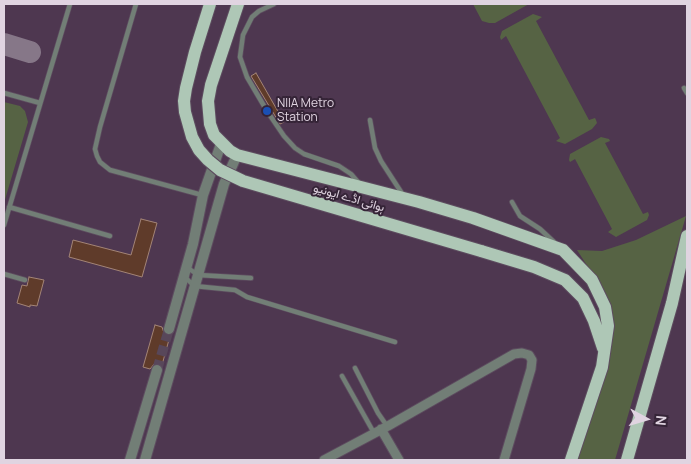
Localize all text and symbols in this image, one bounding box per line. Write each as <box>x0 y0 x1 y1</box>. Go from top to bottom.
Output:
place label: NIIA Metro Station <box>277 97 334 125</box>
marker: NIIA Metro Station <box>261 105 273 117</box>
street label: ہوائی اڈے ایونیو <box>312 181 386 215</box>
north arrow <box>621 394 671 444</box>
text: N <box>651 415 671 427</box>

